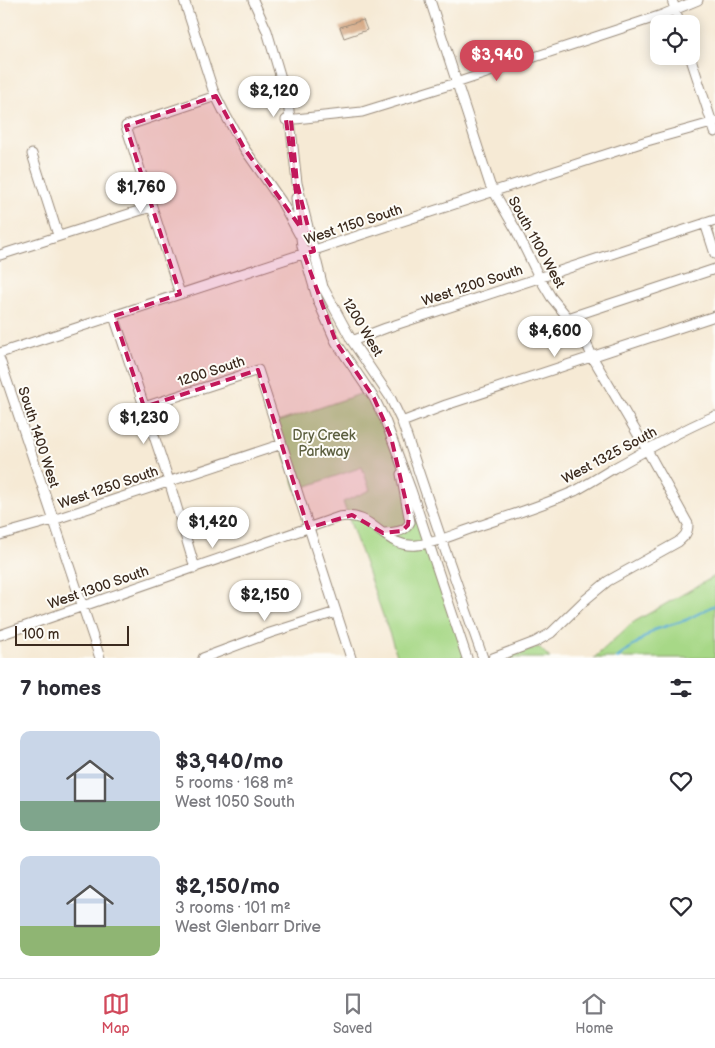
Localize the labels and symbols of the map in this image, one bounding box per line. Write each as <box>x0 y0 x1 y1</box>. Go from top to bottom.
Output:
pin: $3,940 <box>456 39 538 82</box>
pin: $2,120 <box>233 76 315 118</box>
pin: $1,760 <box>100 172 182 214</box>
street label: South 1100 West <box>504 194 569 292</box>
street label: West 1150 South <box>302 201 405 248</box>
street label: West 1200 South <box>420 261 525 310</box>
street label: 1200 West <box>339 295 387 360</box>
pin: $4,600 <box>514 316 596 358</box>
street label: 1200 South <box>175 353 247 390</box>
street label: South 1400 West <box>14 385 63 490</box>
pin: $1,230 <box>103 402 185 445</box>
street label: West 1325 South <box>559 423 660 488</box>
park label: Dry Creek Parkway <box>292 427 356 460</box>
street label: West 1250 South <box>56 462 161 513</box>
pin: $1,420 <box>172 506 254 549</box>
street label: West 1300 South <box>46 562 151 613</box>
pin: $2,150 <box>224 580 306 622</box>
scale bar <box>15 623 129 646</box>

